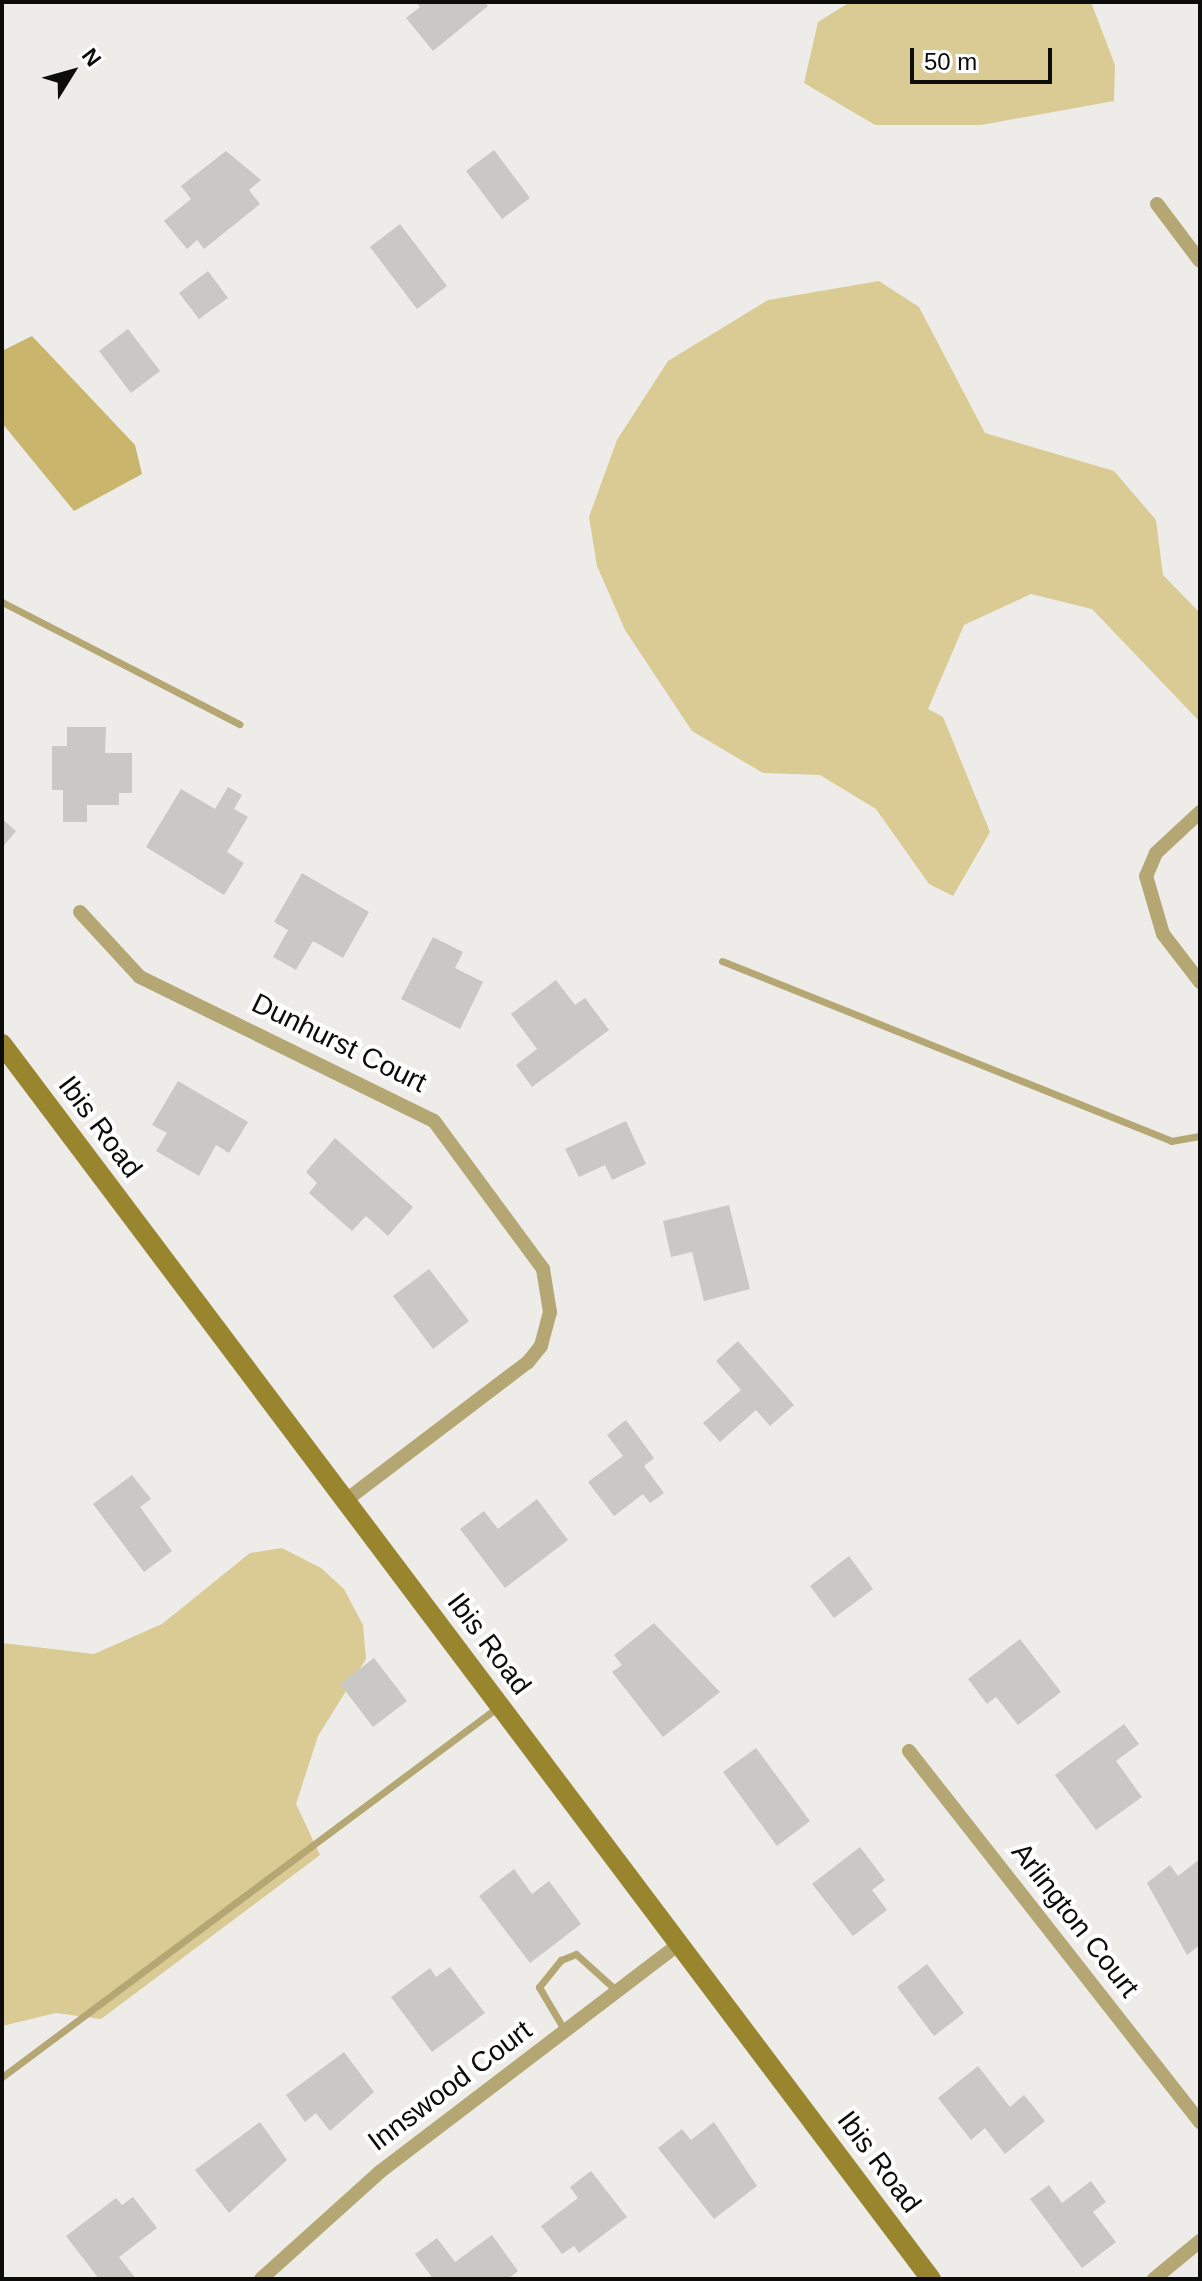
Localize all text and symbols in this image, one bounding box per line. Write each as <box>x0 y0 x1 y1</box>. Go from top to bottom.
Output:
north arrow <box>32 32 112 112</box>
scale bar <box>914 32 1056 82</box>
text: N <box>77 43 106 71</box>
text: 50 m <box>924 48 977 75</box>
street label: Dunhurst Court <box>246 986 432 1100</box>
street label: Ibis Road <box>51 1070 149 1184</box>
street label: Ibis Road <box>440 1587 538 1701</box>
street label: Arlington Court <box>1004 1836 1146 2004</box>
street label: Innswood Court <box>362 2014 538 2158</box>
street label: Ibis Road <box>830 2105 928 2219</box>

